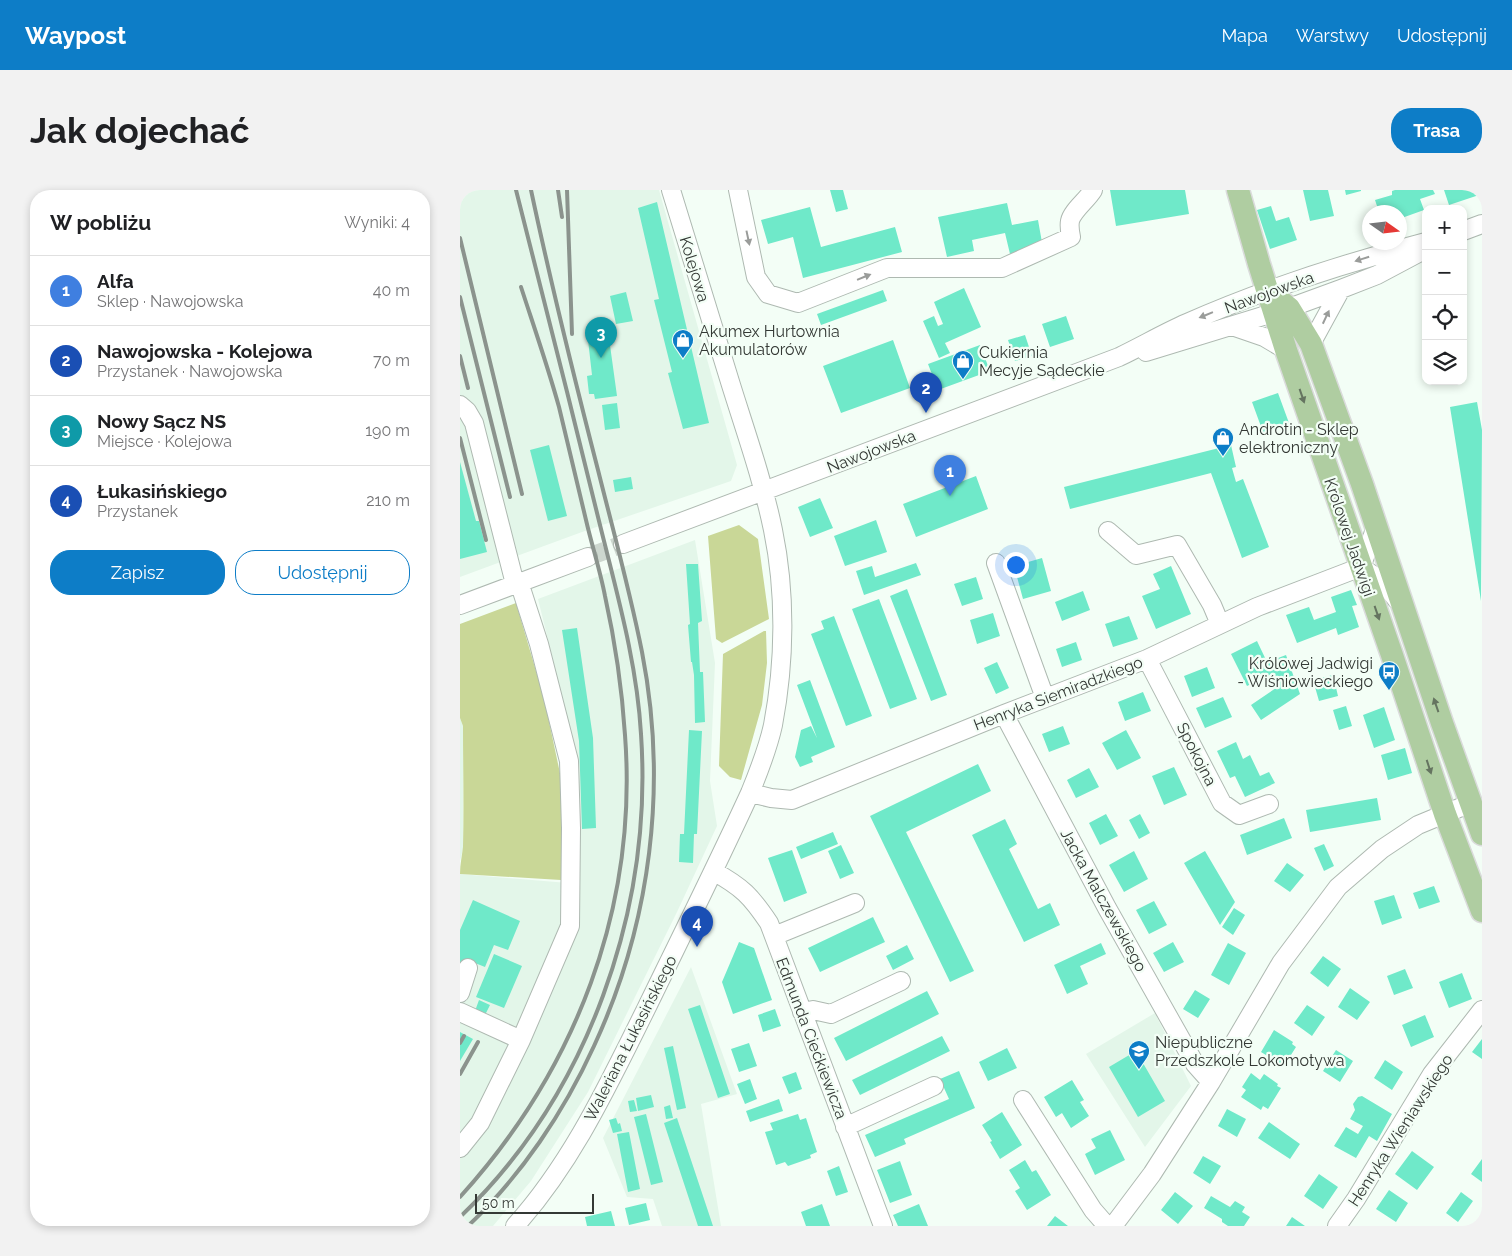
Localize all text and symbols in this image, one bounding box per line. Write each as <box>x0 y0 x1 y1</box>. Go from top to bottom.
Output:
text: Waypost <box>25 21 126 50</box>
text: Mapa <box>1221 25 1268 46</box>
text: Warstwy <box>1296 25 1369 46</box>
text: Udostępnij <box>1397 25 1487 46</box>
button: Trasa <box>1391 108 1482 153</box>
text: Jak dojechać <box>30 110 249 151</box>
north arrow <box>1362 205 1407 250</box>
map controls <box>1422 205 1467 385</box>
button: + <box>1422 205 1467 250</box>
text: W pobliżu <box>50 210 151 235</box>
text: Wyniki: 4 <box>344 213 410 232</box>
one-way arrow <box>744 230 752 245</box>
street label: Kolejowa <box>676 234 713 304</box>
button: − <box>1422 250 1467 295</box>
one-way arrow <box>1354 256 1369 264</box>
street label: Nawojowska <box>1222 268 1316 317</box>
text: Alfa <box>97 270 134 292</box>
one-way arrow <box>857 273 871 281</box>
text: 1 <box>62 281 70 300</box>
text: 40 m <box>373 281 410 300</box>
text: Sklep · Nawojowska <box>97 292 243 311</box>
button: locate <box>1422 295 1467 340</box>
one-way arrow <box>1322 310 1330 324</box>
one-way arrow <box>1198 311 1213 319</box>
pin: 3 <box>585 317 617 358</box>
place label: Akumex Hurtownia Akumulatorów <box>699 322 840 359</box>
shop icon: Akumex Hurtownia Akumulatorów <box>671 328 695 359</box>
text: Nawojowska - Kolejowa <box>97 340 312 362</box>
button: layers <box>1422 340 1467 385</box>
place label: Cukiernia Mecyje Sądeckie <box>979 343 1105 380</box>
shop icon: Cukiernia Mecyje Sądeckie <box>951 349 975 380</box>
text: 2 <box>61 351 71 370</box>
text: 70 m <box>373 351 410 370</box>
text: Przystanek · Nawojowska <box>97 362 283 381</box>
pin: 2 <box>910 372 942 413</box>
one-way arrow <box>1298 388 1306 403</box>
text: Nowy Sącz NS <box>97 410 226 432</box>
place label: Androtin - Sklep elektroniczny <box>1239 420 1359 457</box>
text: 3 <box>62 421 70 440</box>
text: 190 m <box>365 421 410 440</box>
street label: Nawojowska <box>824 426 918 477</box>
shop icon: Androtin - Sklep elektroniczny <box>1211 426 1235 457</box>
text: Miejsce · Kolejowa <box>97 432 232 451</box>
pin: 1 <box>934 455 966 496</box>
street label: Królowej Jadwigi <box>1320 475 1379 599</box>
text: Łukasińskiego <box>97 480 227 502</box>
text: 4 <box>61 491 71 510</box>
text: 210 m <box>366 491 410 510</box>
text: Przystanek <box>97 502 178 521</box>
button: Zapisz <box>50 550 225 595</box>
button: Udostępnij <box>235 550 410 595</box>
your location <box>1003 552 1029 578</box>
one-way arrow <box>1373 606 1381 621</box>
street label: Henryka Siemiradzkiego <box>971 652 1145 735</box>
place label: Królowej Jadwigi - Wiśniowieckiego <box>1237 654 1373 691</box>
bus stop icon: Królowej Jadwigi - Wiśniowieckiego <box>1377 660 1401 691</box>
one-way arrow <box>1432 698 1440 713</box>
street label: Spokojna <box>1173 719 1221 789</box>
one-way arrow <box>1425 760 1433 775</box>
street label: Jacka Malczewskiego <box>1056 826 1151 975</box>
pin: 4 <box>681 906 713 947</box>
street label: Waleriana Łukasińskiego <box>580 952 681 1124</box>
street label: Edmunda Ciećkiewicza <box>772 955 851 1122</box>
place label: Niepubliczne Przedszkole Lokomotywa <box>1155 1033 1345 1070</box>
school or university icon: Niepubliczne Przedszkole Lokomotywa <box>1127 1039 1151 1070</box>
street label: Henryka Wieniawskiego <box>1344 1051 1457 1210</box>
scale bar <box>475 1191 594 1214</box>
text: 50 m <box>482 1195 515 1211</box>

